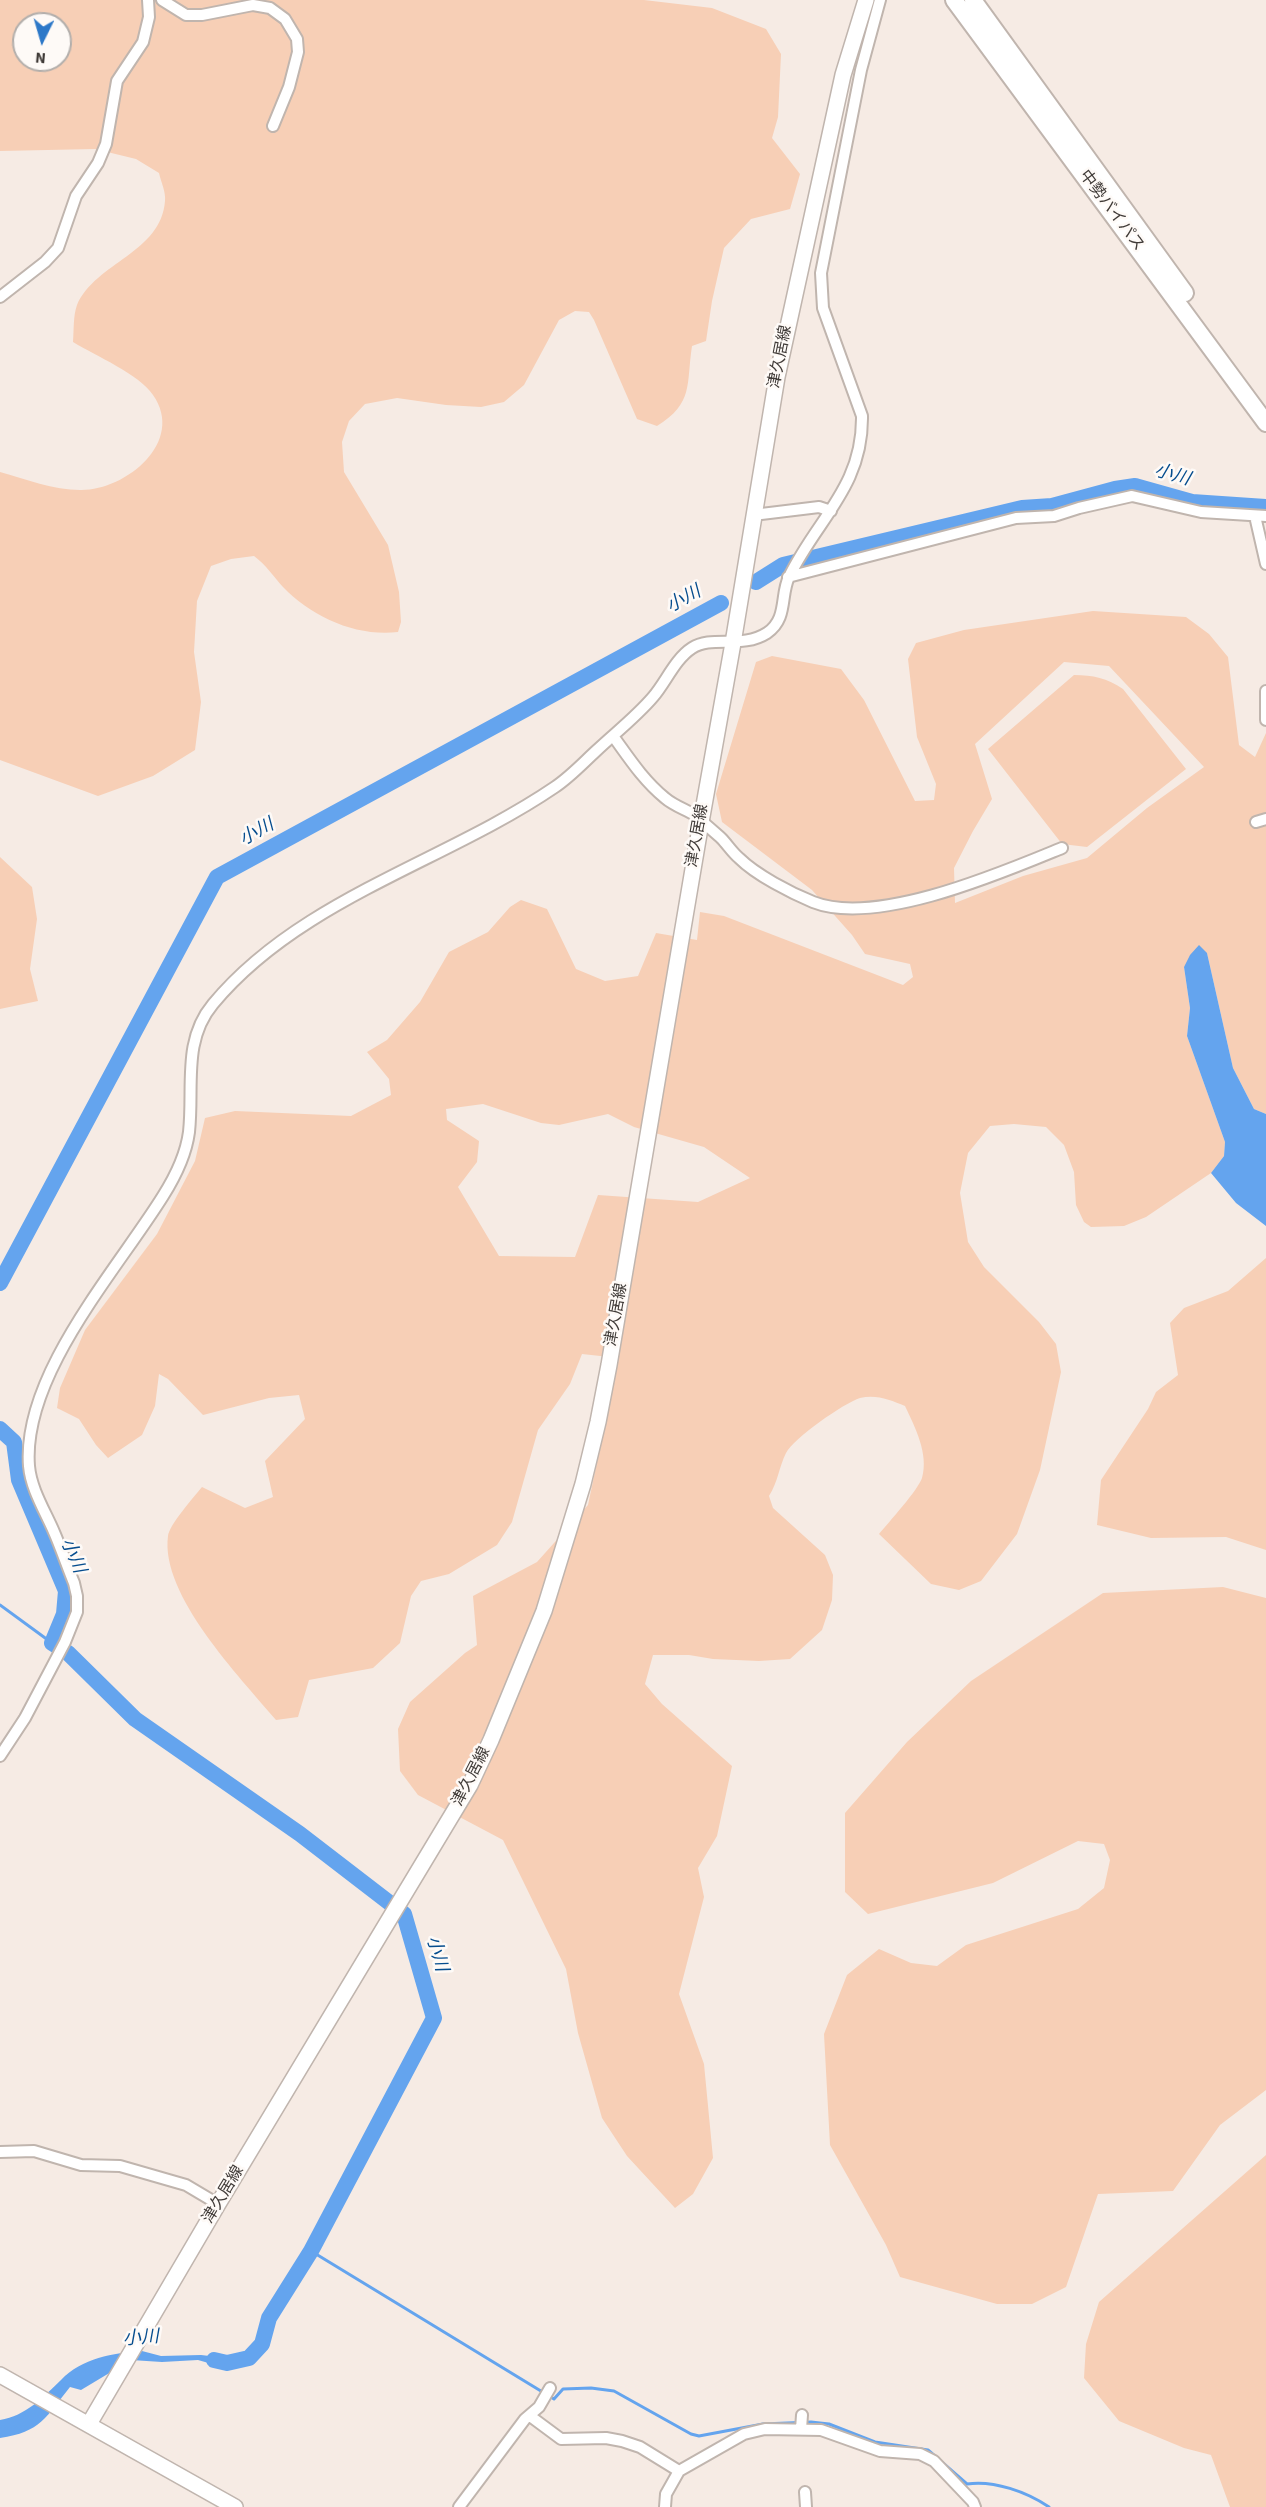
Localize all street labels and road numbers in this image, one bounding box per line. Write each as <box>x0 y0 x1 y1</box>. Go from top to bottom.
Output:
street label: 中勢バイパス <box>1074 167 1148 255</box>
street label: 津久居線 <box>765 324 797 390</box>
street label: 津久居線 <box>683 803 713 869</box>
street label: 津久居線 <box>602 1282 632 1348</box>
street label: 津久居線 <box>449 1744 495 1810</box>
street label: 津久居線 <box>199 2163 249 2227</box>

